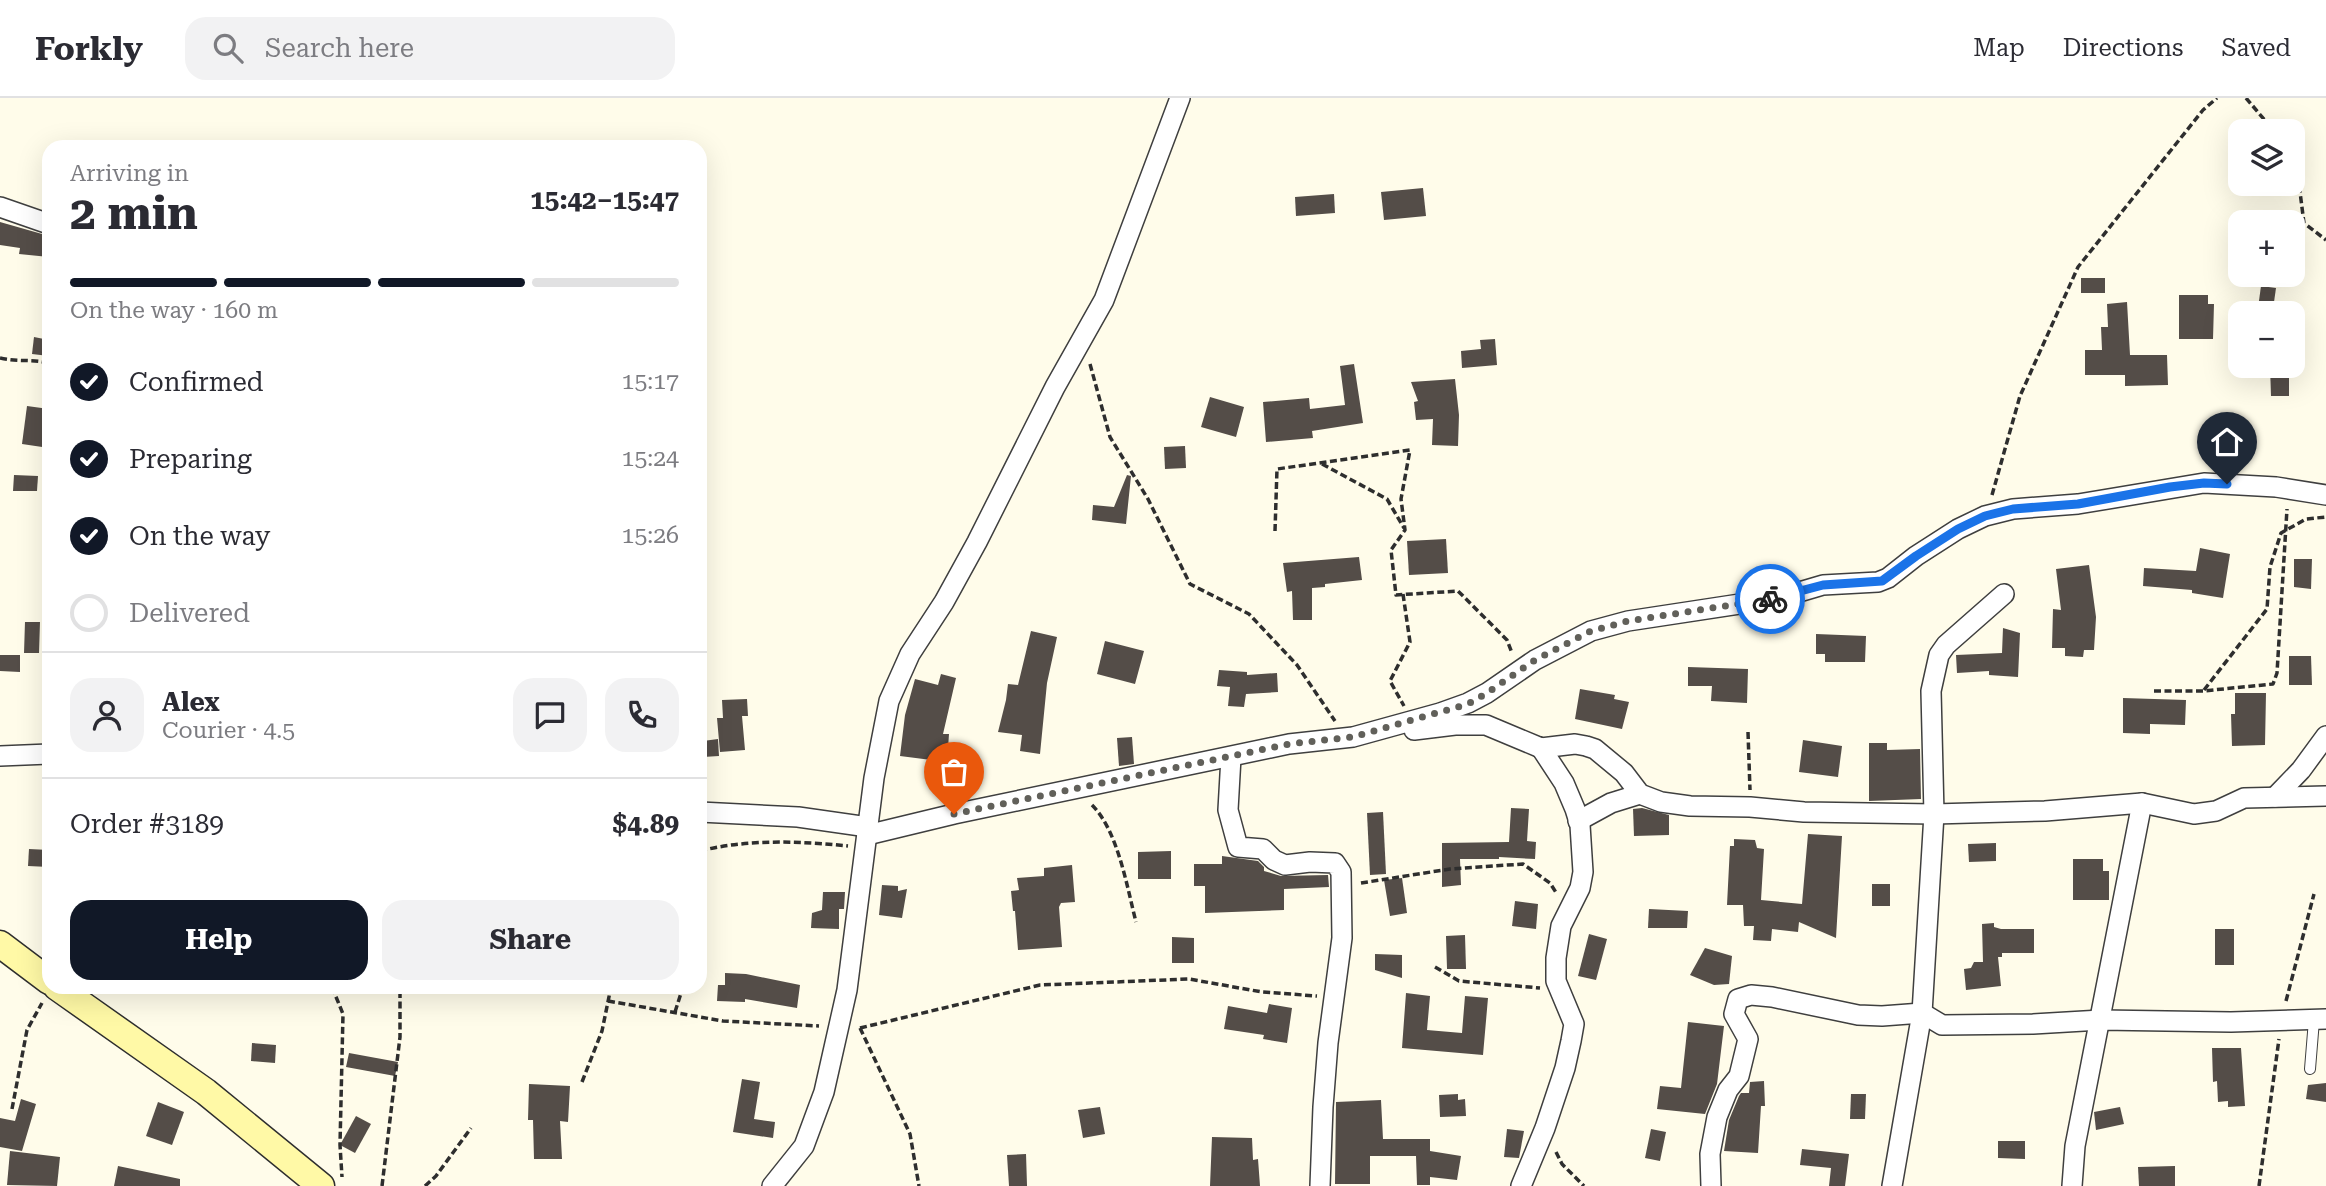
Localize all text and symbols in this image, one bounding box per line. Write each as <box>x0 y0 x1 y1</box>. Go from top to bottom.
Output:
search box <box>185 17 675 80</box>
text: Forkly <box>35 29 143 68</box>
icon: search <box>209 29 247 67</box>
text: Search here <box>265 33 414 63</box>
text: Map <box>1973 34 2025 62</box>
text: Directions <box>2063 34 2183 62</box>
text: Saved <box>2221 34 2291 62</box>
map controls <box>2228 119 2305 378</box>
button: layers <box>2228 119 2305 196</box>
text: Arriving in <box>70 160 189 187</box>
text: 15:42–15:47 <box>530 185 679 215</box>
text: 2 min <box>70 186 198 240</box>
button: + <box>2228 210 2305 287</box>
text: On the way · 160 m <box>70 297 278 324</box>
button: − <box>2228 301 2305 378</box>
icon: check <box>70 363 108 401</box>
text: Confirmed <box>129 367 264 397</box>
text: 15:17 <box>622 368 679 395</box>
pin <box>2197 412 2257 484</box>
icon: home <box>2208 423 2246 461</box>
icon: check <box>70 440 108 478</box>
text: Preparing <box>129 444 252 474</box>
text: 15:24 <box>622 445 679 472</box>
icon: check <box>70 517 108 555</box>
text: On the way <box>129 521 270 551</box>
text: 15:26 <box>622 522 679 549</box>
courier <box>1735 564 1805 634</box>
icon: bike <box>1751 580 1789 618</box>
text: Delivered <box>129 598 250 628</box>
button: person <box>70 678 144 752</box>
button: chat <box>513 678 587 752</box>
button: phone <box>605 678 679 752</box>
text: Alex <box>162 687 220 717</box>
text: Courier · 4.5 <box>162 717 295 744</box>
pin <box>924 742 984 814</box>
icon: bag <box>935 753 973 791</box>
text: Order #3189 <box>70 809 224 839</box>
text: $4.89 <box>613 809 679 839</box>
button: Help <box>70 900 368 980</box>
button: Share <box>382 900 679 980</box>

